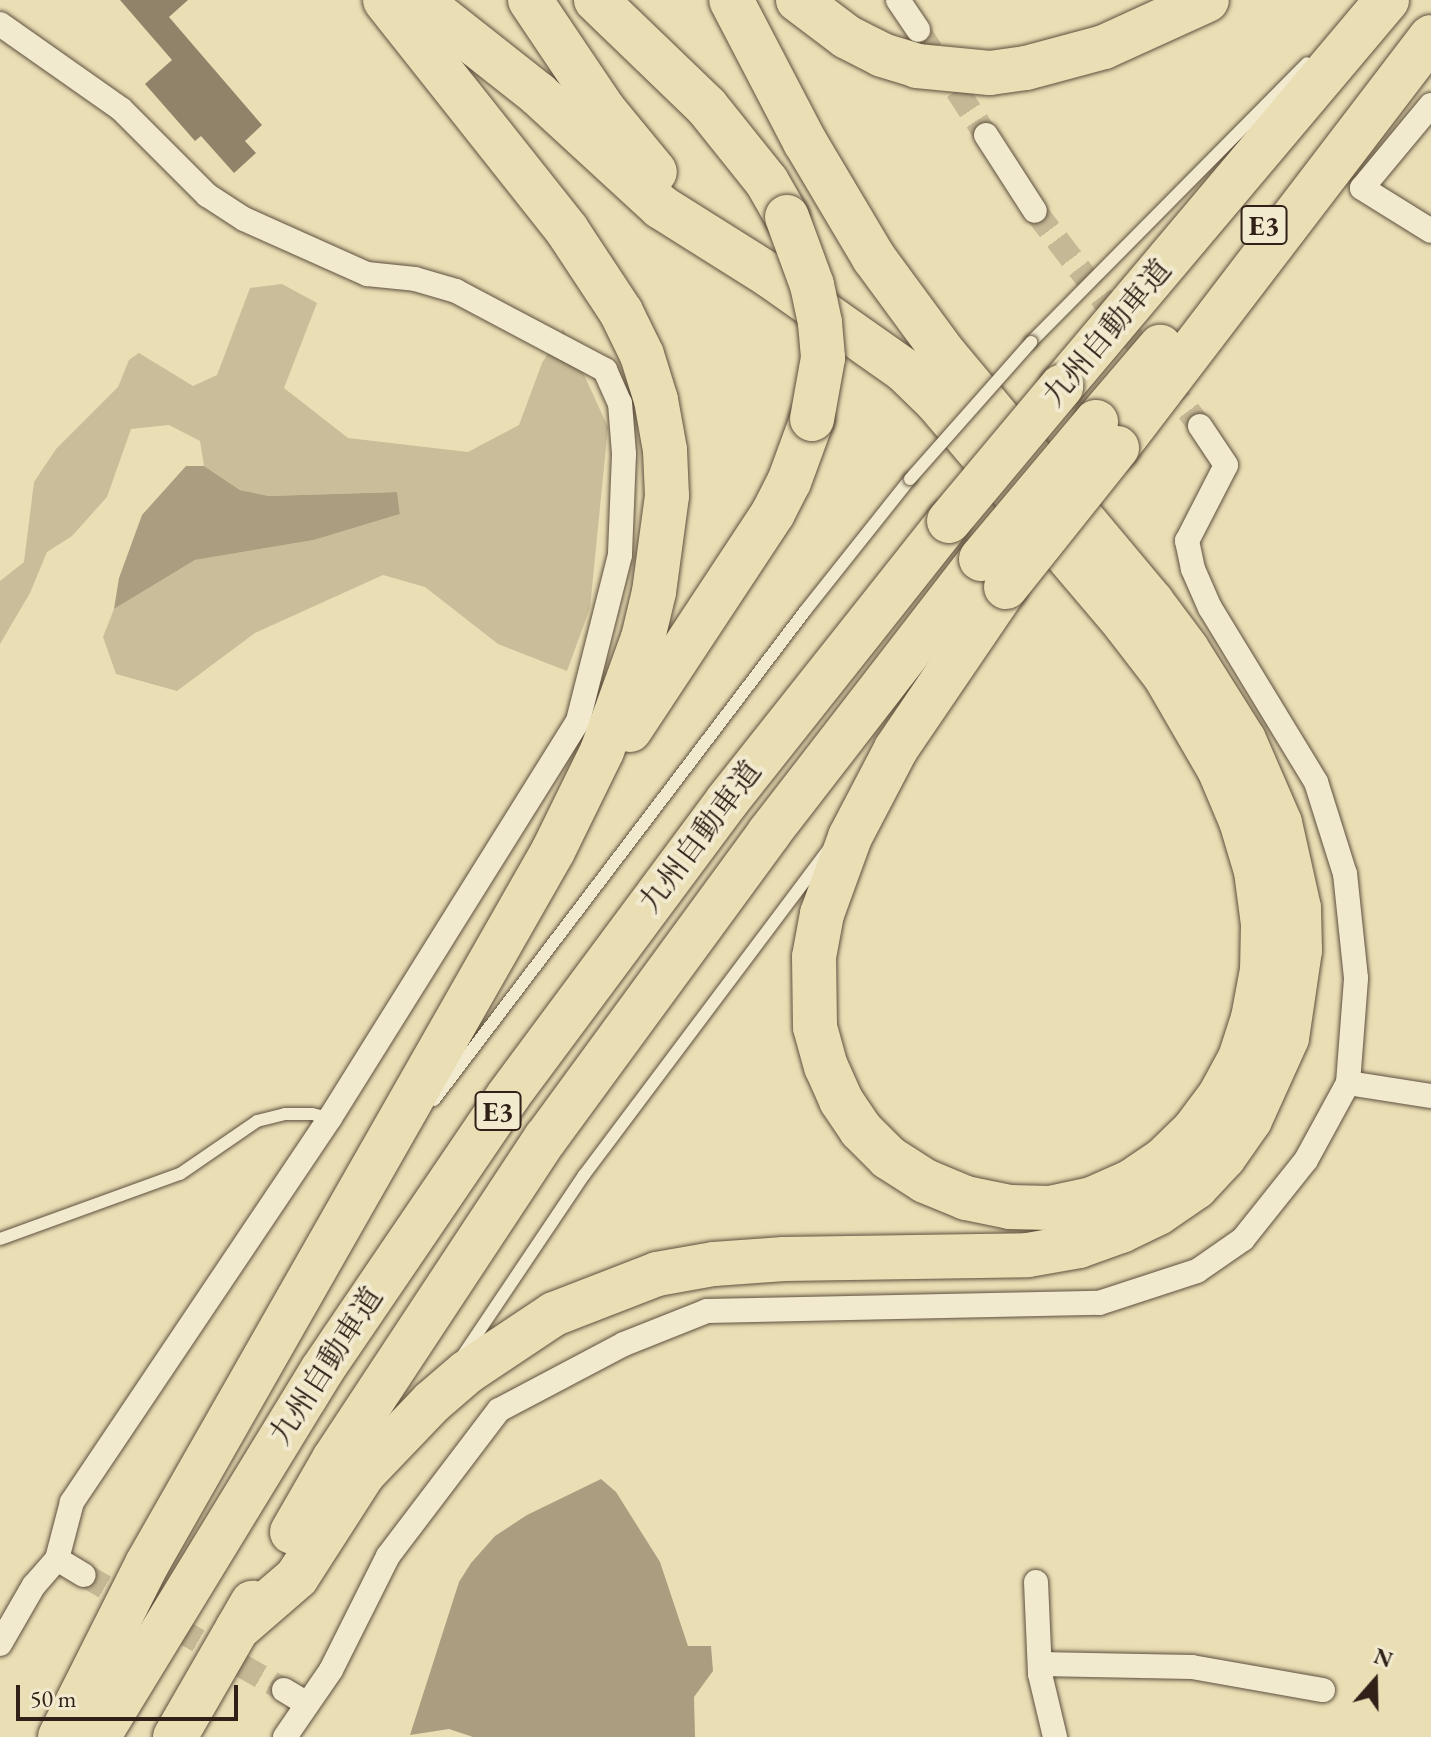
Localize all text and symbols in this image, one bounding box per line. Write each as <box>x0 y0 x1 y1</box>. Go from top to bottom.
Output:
road number: E3 <box>1240 201 1288 249</box>
street label: 九州自動車道 <box>1035 252 1179 414</box>
street label: 九州自動車道 <box>631 754 769 920</box>
road number: E3 <box>474 1087 522 1135</box>
street label: 九州自動車道 <box>262 1281 390 1451</box>
north arrow <box>1335 1641 1415 1721</box>
text: N <box>1370 1641 1397 1675</box>
scale bar <box>20 1669 242 1719</box>
text: 50 m <box>30 1683 77 1714</box>

